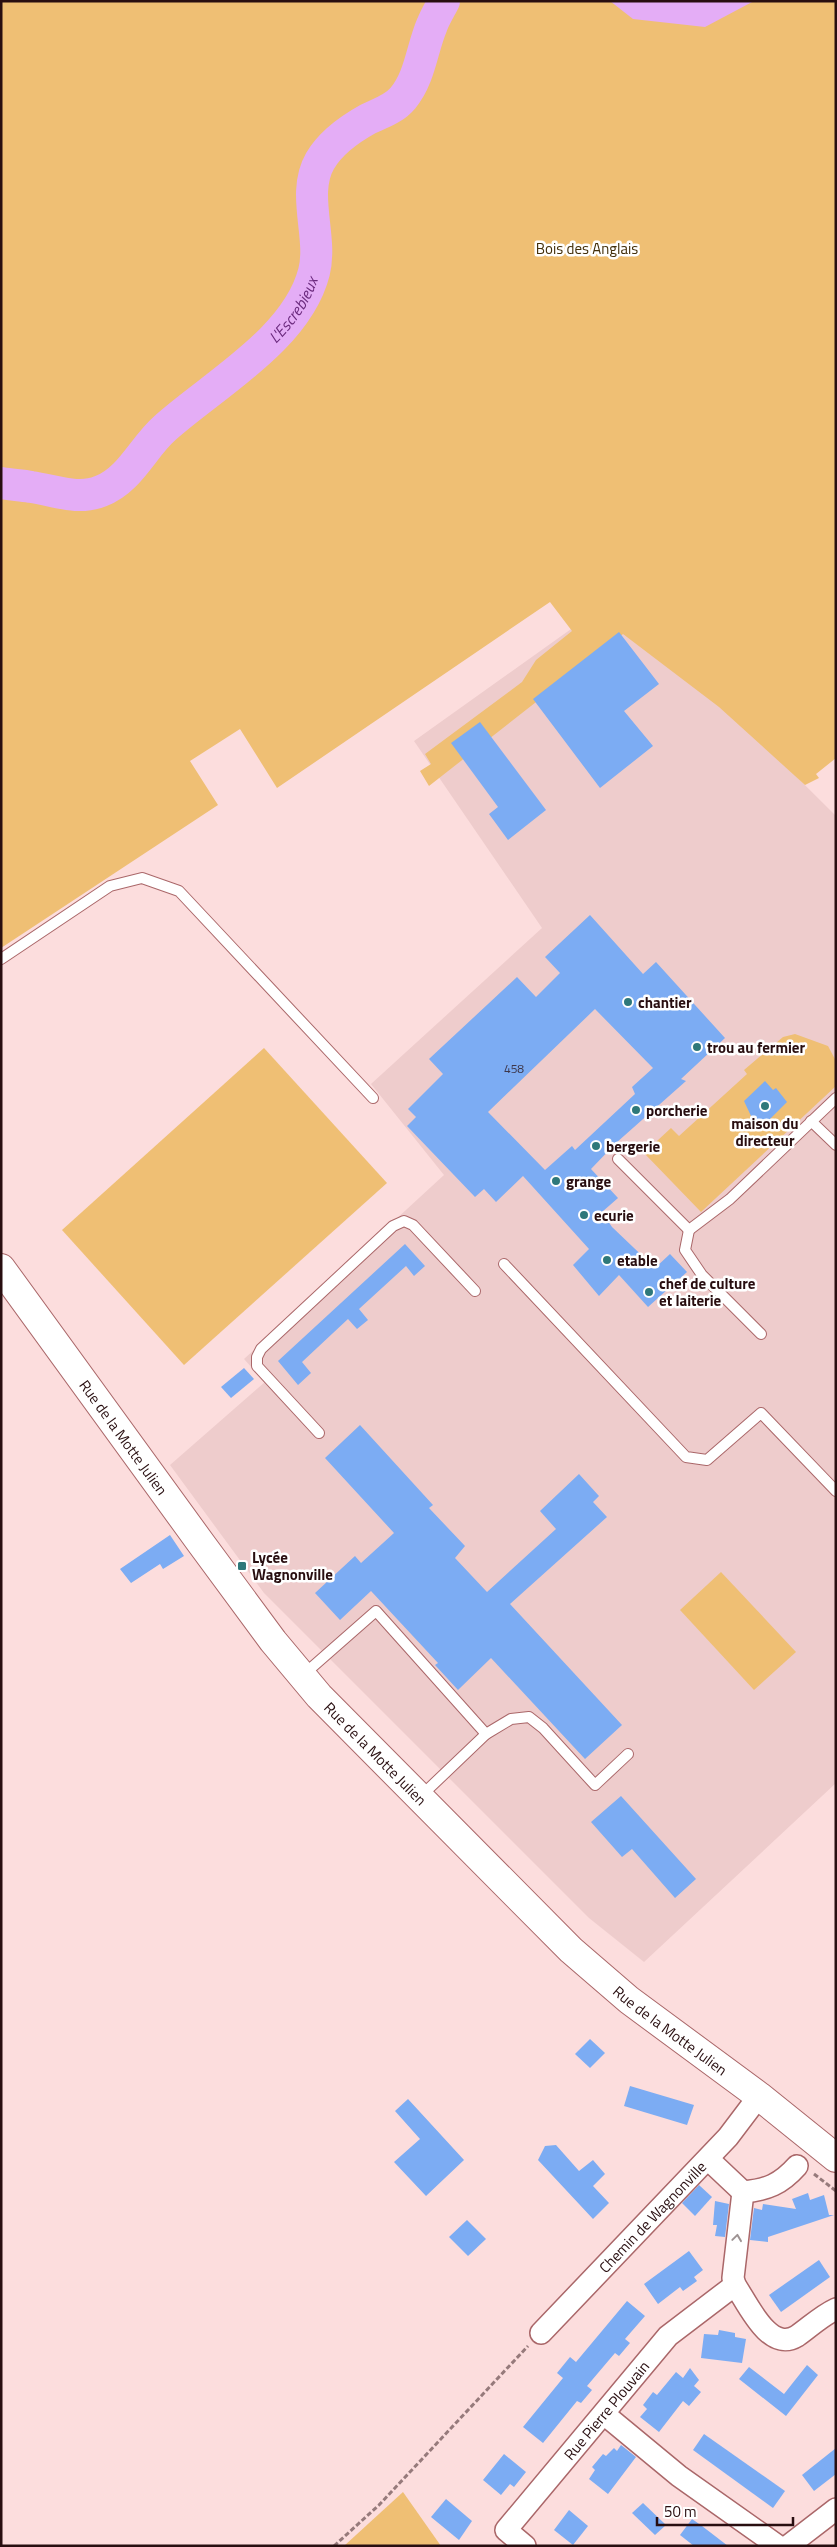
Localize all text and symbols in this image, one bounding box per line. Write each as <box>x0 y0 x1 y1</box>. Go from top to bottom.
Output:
park label: Bois des Anglais <box>536 237 638 260</box>
water label: L'Escrebieux <box>263 272 325 348</box>
place label: chantier <box>638 991 692 1014</box>
marker: chantier <box>622 996 634 1008</box>
place label: trou au fermier <box>707 1036 806 1059</box>
marker: trou au fermier <box>691 1041 703 1053</box>
house number: 458 <box>504 1059 524 1078</box>
place label: porcherie <box>646 1099 708 1122</box>
marker: maison du directeur <box>759 1100 771 1112</box>
marker: porcherie <box>630 1104 642 1116</box>
place label: maison du directeur <box>731 1112 799 1152</box>
place label: bergerie <box>606 1135 661 1158</box>
marker: bergerie <box>590 1140 602 1152</box>
place label: grange <box>566 1170 612 1193</box>
marker: grange <box>550 1175 562 1187</box>
place label: ecurie <box>594 1204 634 1227</box>
marker: ecurie <box>578 1209 590 1221</box>
place label: etable <box>617 1249 658 1272</box>
marker: etable <box>601 1254 613 1266</box>
place label: chef de culture et laiterie <box>659 1272 756 1312</box>
marker: chef de culture et laiterie <box>643 1286 655 1298</box>
street label: Rue de la Motte Julien <box>74 1375 174 1500</box>
place label: Lycée Wagnonville <box>252 1546 333 1586</box>
marker: Lycée Wagnonville <box>236 1560 248 1572</box>
street label: Rue de la Motte Julien <box>319 1696 432 1810</box>
street label: Rue de la Motte Julien <box>608 1980 732 2081</box>
street label: Chemin de Wagnonville <box>593 2155 711 2278</box>
one-way arrow <box>731 2234 741 2243</box>
street label: Rue Pierre Plouvain <box>558 2355 654 2465</box>
scale bar <box>657 2494 793 2526</box>
text: 50 m <box>664 2500 697 2523</box>

